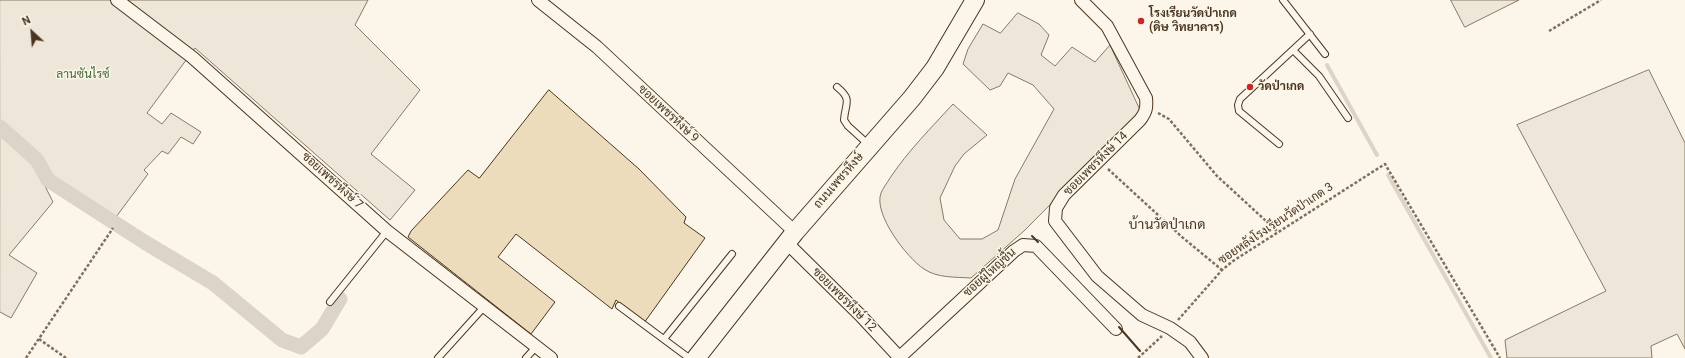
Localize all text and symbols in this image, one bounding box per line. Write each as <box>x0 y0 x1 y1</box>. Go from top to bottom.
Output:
place label: โรงเรียนวัดป่าเกด (ดิษ วิทยาคาร) <box>1149 7 1237 35</box>
north arrow <box>12 12 52 52</box>
text: N <box>20 13 33 28</box>
marker: โรงเรียนวัดป่าเกด (ดิษ วิทยาคาร) <box>1136 16 1146 26</box>
park label: ลานซันไรซ์ <box>56 68 110 82</box>
place label: วัดป่าเกด <box>1258 80 1304 94</box>
street label: ซอยเพชรหึงษ์ 9 <box>635 82 701 146</box>
marker: วัดป่าเกด <box>1245 82 1255 92</box>
street label: ซอยเพชรหึงษ์ 14 <box>1061 129 1131 199</box>
street label: ซอยเพชรหึงษ์ 7 <box>298 150 366 212</box>
street label: ถนนเพชรหึงษ์ <box>811 150 867 212</box>
street label: ซอยหลังโรงเรียนวัดป่าเกด 3 <box>1216 180 1336 268</box>
district label: บ้านวัดป่าเกด <box>1129 217 1205 233</box>
street label: ซอยผู้ใหญ่ชื้น <box>961 246 1019 300</box>
street label: ซอยเพชรหึงษ์ 12 <box>809 265 879 335</box>

